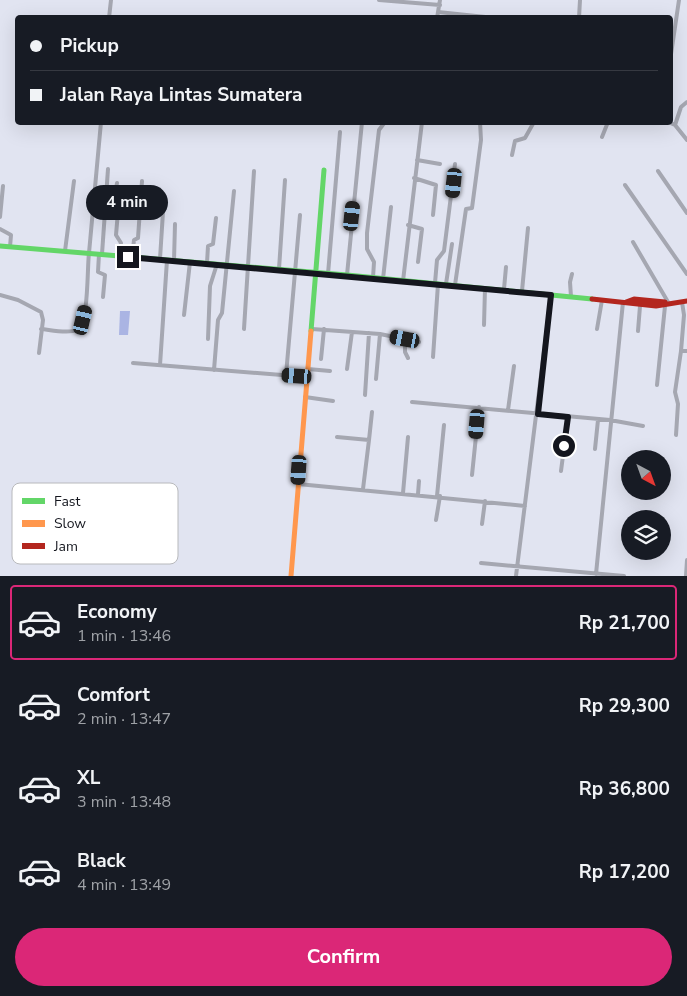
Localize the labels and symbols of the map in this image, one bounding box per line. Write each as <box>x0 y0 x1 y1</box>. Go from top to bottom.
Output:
car <box>444 167 463 199</box>
callout: 4 min <box>87 184 169 220</box>
car <box>342 200 361 232</box>
route end <box>117 246 139 268</box>
car <box>72 304 93 336</box>
car <box>388 329 421 349</box>
car <box>281 367 312 385</box>
car <box>468 408 485 440</box>
route start <box>553 435 575 457</box>
north arrow <box>621 450 671 500</box>
car <box>290 455 307 485</box>
legend <box>12 483 178 564</box>
text: Fast <box>54 492 80 511</box>
text: Slow <box>54 514 86 533</box>
text: Jam <box>53 537 78 556</box>

